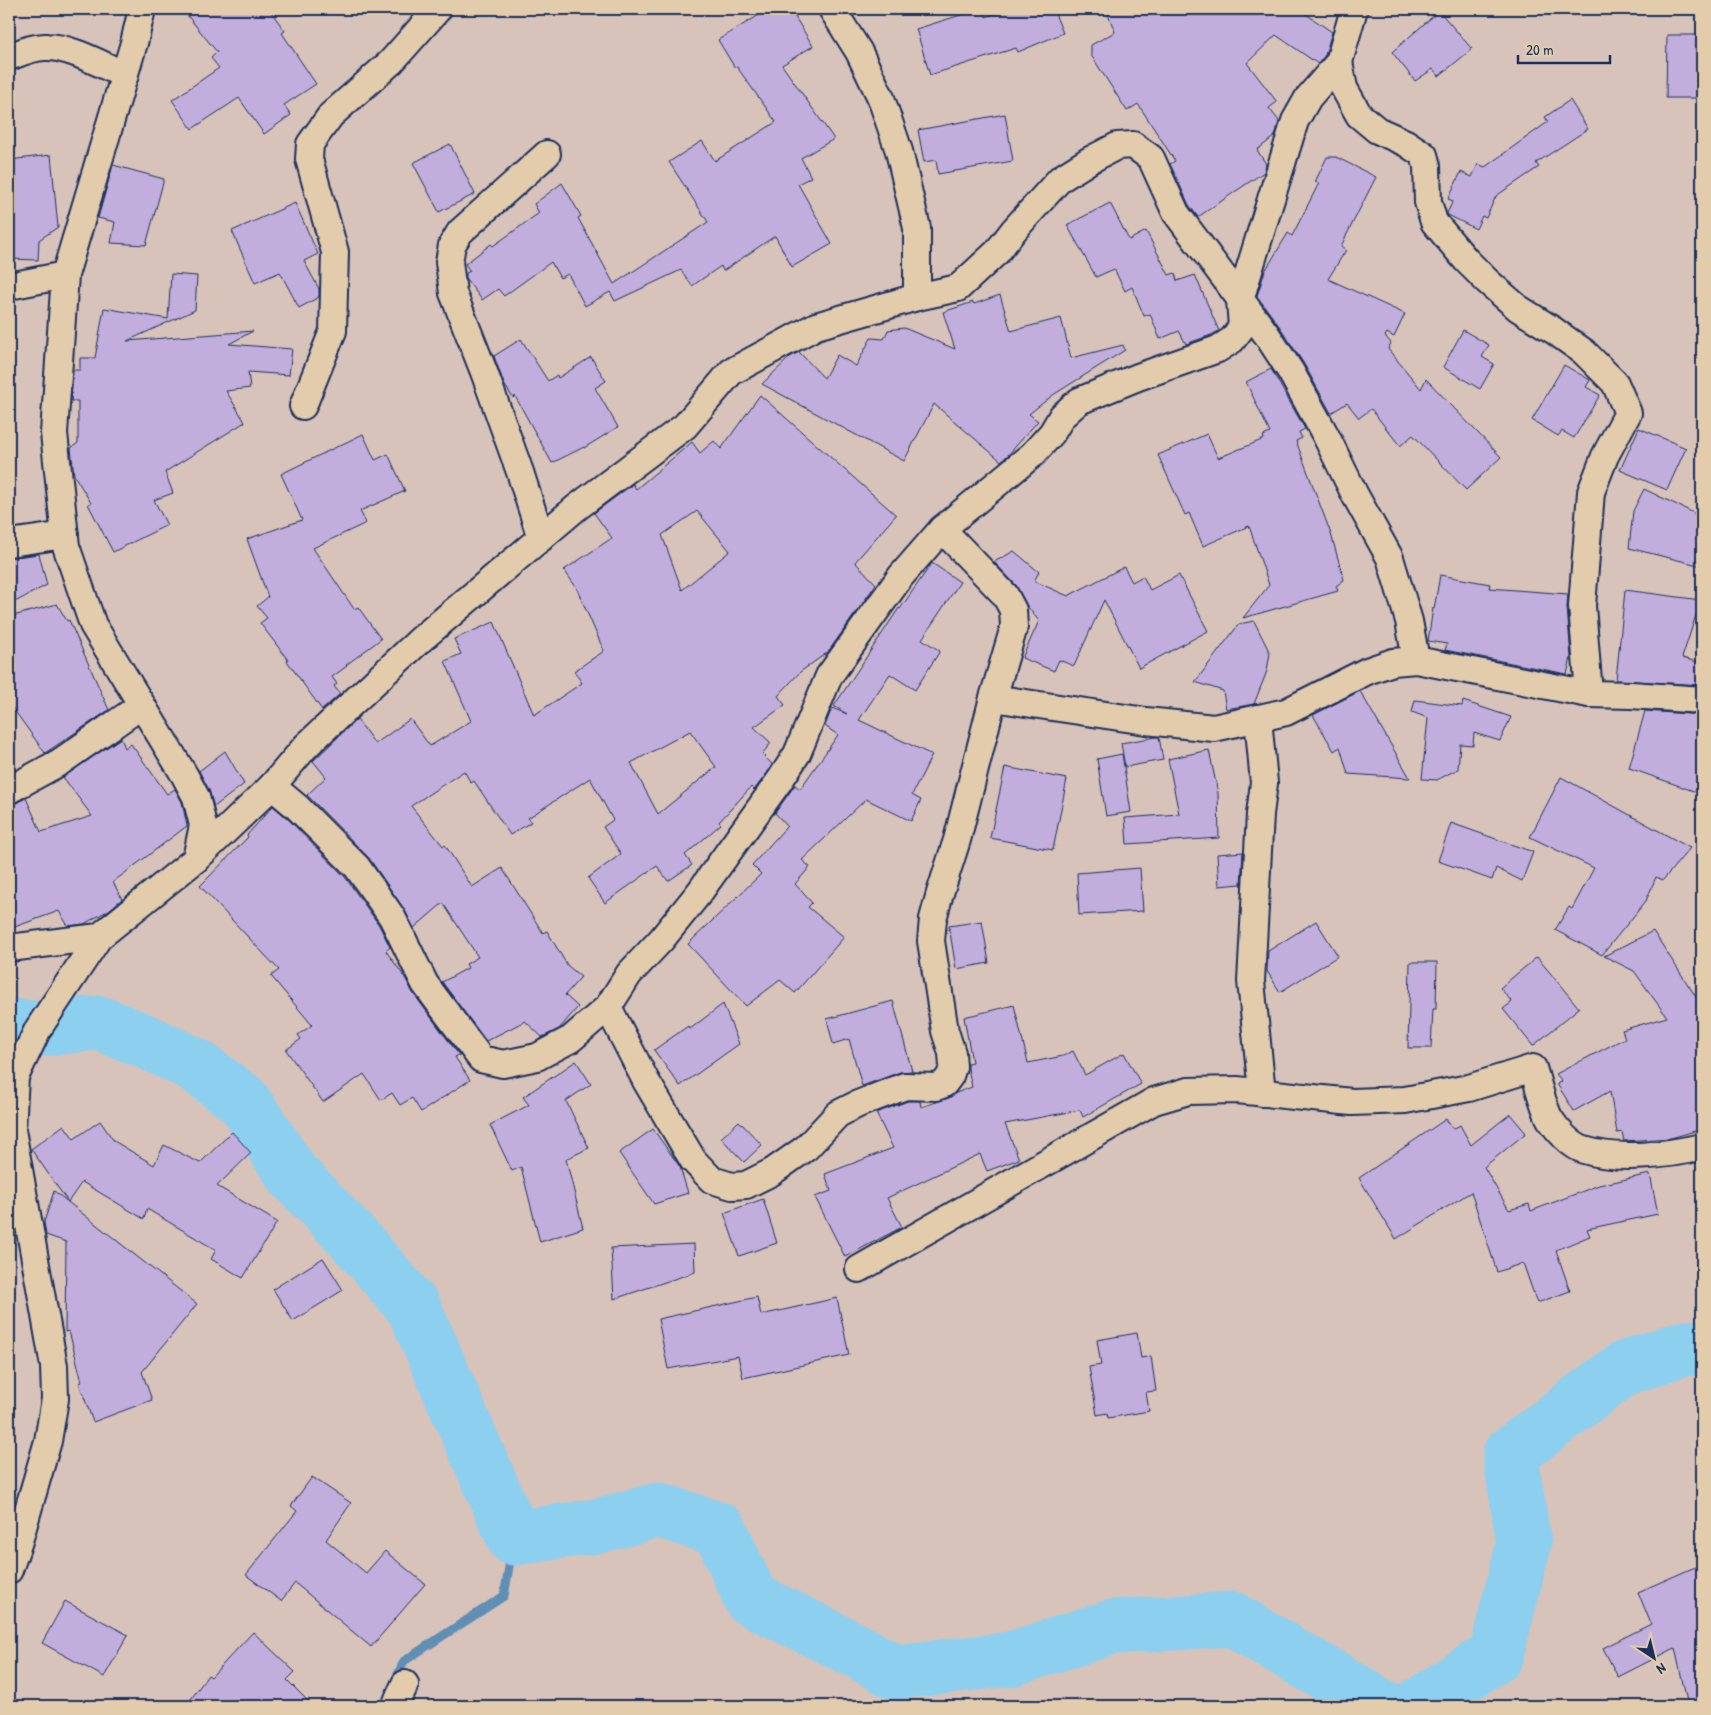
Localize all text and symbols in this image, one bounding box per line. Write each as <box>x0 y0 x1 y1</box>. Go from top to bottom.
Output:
scale bar <box>1518 32 1611 64</box>
text: 20 m <box>1526 39 1553 60</box>
north arrow <box>1628 1632 1678 1682</box>
text: N <box>1653 1659 1670 1679</box>

